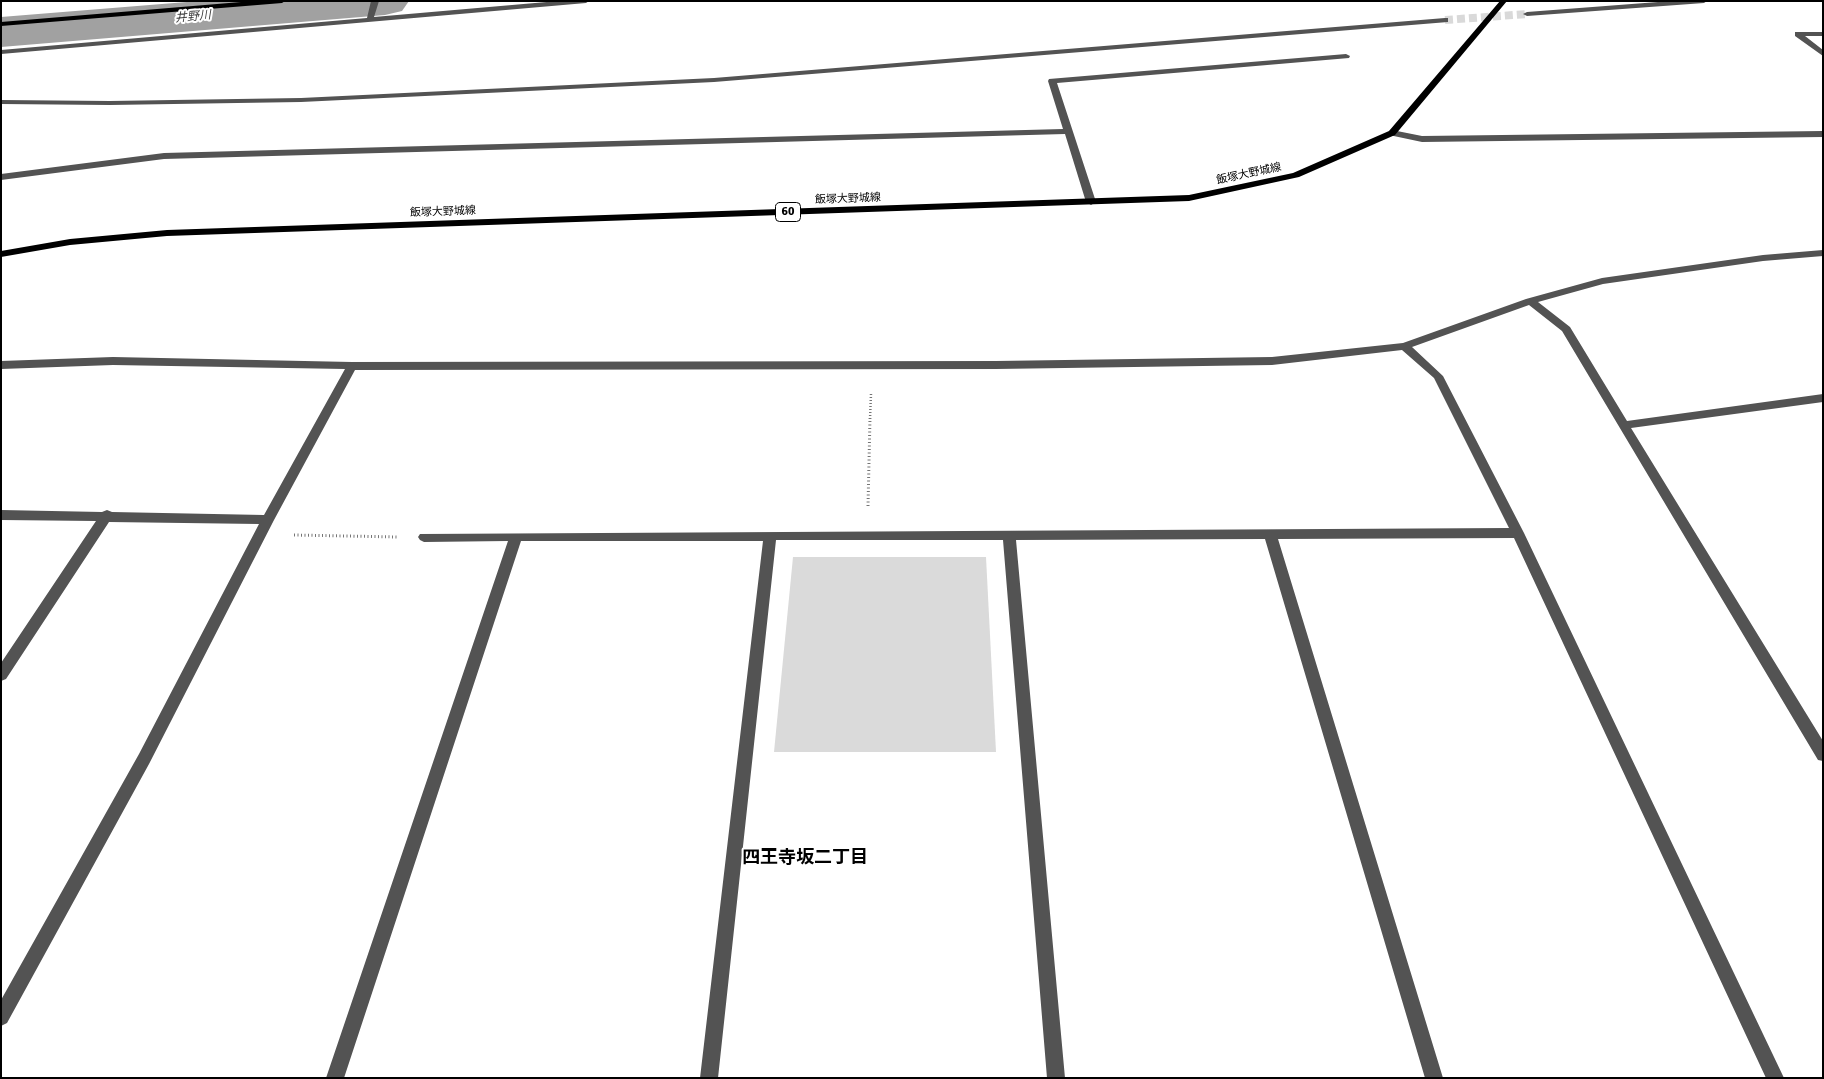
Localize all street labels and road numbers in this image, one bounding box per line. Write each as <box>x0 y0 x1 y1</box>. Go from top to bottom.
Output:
street label: 飯塚大野城線 <box>1215 161 1283 187</box>
street label: 飯塚大野城線 <box>815 191 881 207</box>
road number: 60 <box>776 202 800 222</box>
street label: 飯塚大野城線 <box>410 204 476 220</box>

